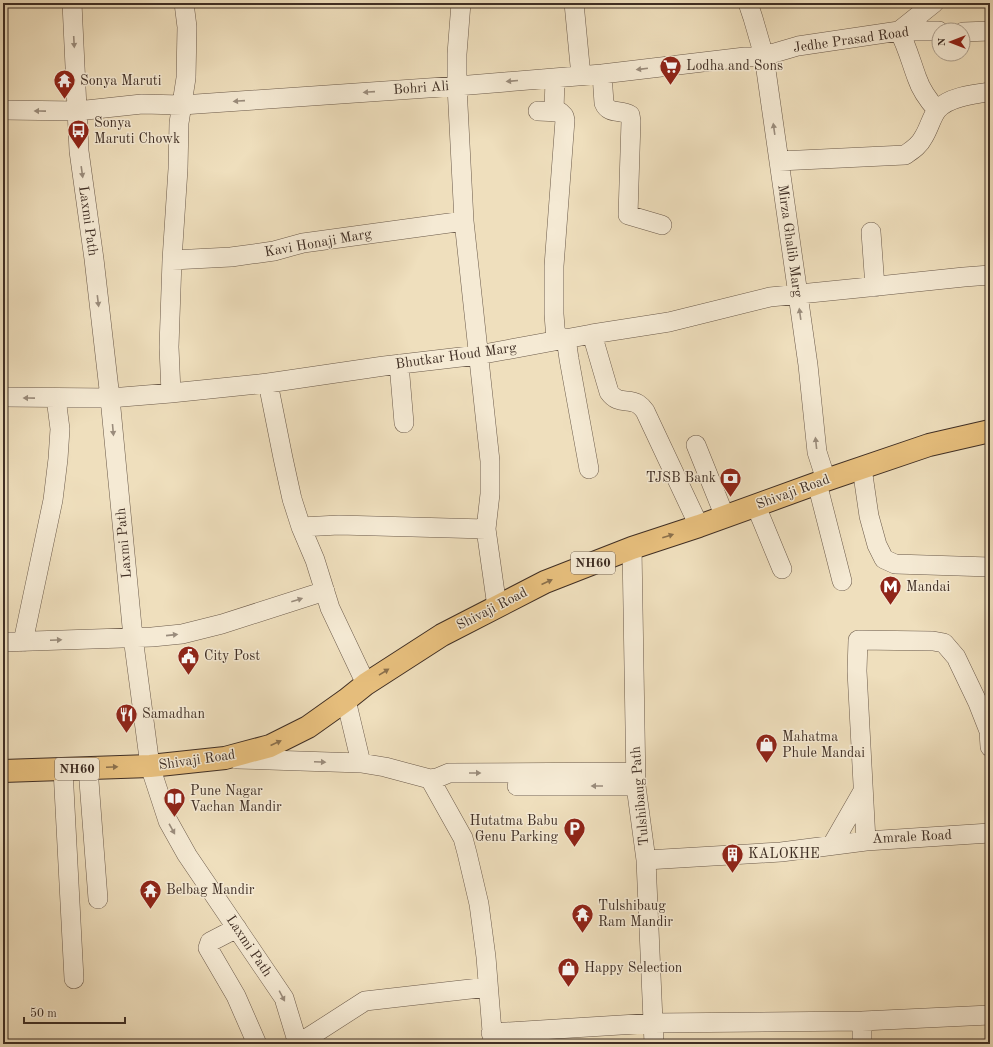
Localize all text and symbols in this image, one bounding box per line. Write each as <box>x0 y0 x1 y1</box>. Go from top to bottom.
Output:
north arrow <box>931 22 971 62</box>
street label: Jedhe Prasad Road <box>792 25 910 55</box>
one-way arrow <box>70 36 77 48</box>
text: N <box>937 37 948 46</box>
supermarket icon: Lodha and Sons <box>657 53 683 86</box>
place label: Lodha and Sons <box>686 59 783 73</box>
one-way arrow <box>636 66 648 72</box>
temple icon: Sonya Maruti <box>51 68 77 101</box>
place label: Sonya Maruti <box>80 74 162 88</box>
one-way arrow <box>506 78 518 85</box>
street label: Bohri Ali <box>393 79 450 97</box>
one-way arrow <box>363 88 375 95</box>
one-way arrow <box>233 97 245 104</box>
one-way arrow <box>33 108 46 114</box>
place label: Sonya Maruti Chowk <box>94 116 180 146</box>
bus stop icon: Sonya Maruti Chowk <box>66 118 92 151</box>
one-way arrow <box>771 123 777 135</box>
one-way arrow <box>79 166 85 178</box>
street label: Mirza Ghalib Marg <box>775 184 805 299</box>
street label: Laxmi Path <box>76 185 100 257</box>
street label: Kavi Honaji Marg <box>263 227 373 259</box>
one-way arrow <box>95 295 102 307</box>
one-way arrow <box>797 307 804 320</box>
street label: Bhutkar Houd Marg <box>395 341 518 371</box>
one-way arrow <box>22 395 35 401</box>
one-way arrow <box>110 424 116 436</box>
one-way arrow <box>813 437 819 449</box>
bank icon: TJSB Bank <box>718 465 744 498</box>
place label: TJSB Bank <box>646 471 716 485</box>
street label: Shivaji Road <box>754 472 832 512</box>
street label: Laxmi Path <box>114 507 134 579</box>
one-way arrow <box>663 533 675 539</box>
road number: NH60 <box>571 552 615 574</box>
metro station icon: Mandai <box>877 574 903 607</box>
one-way arrow <box>541 578 553 584</box>
place label: Mandai <box>906 580 950 594</box>
street label: Shivaji Road <box>454 585 530 633</box>
one-way arrow <box>291 597 303 603</box>
one-way arrow <box>166 632 178 638</box>
one-way arrow <box>50 637 62 644</box>
public building icon: City Post <box>175 643 201 676</box>
place label: City Post <box>204 649 260 663</box>
one-way arrow <box>379 668 389 676</box>
restaurant icon: Samadhan <box>113 701 139 734</box>
place label: Samadhan <box>142 707 205 721</box>
place label: Mahatma Phule Mandai <box>782 730 865 760</box>
shop icon: Mahatma Phule Mandai <box>753 732 779 765</box>
one-way arrow <box>270 740 282 746</box>
street label: Tulshibaug Path <box>629 745 651 846</box>
street label: Shivaji Road <box>158 748 236 772</box>
road number: NH60 <box>55 758 99 780</box>
one-way arrow <box>314 758 326 765</box>
one-way arrow <box>106 764 118 771</box>
one-way arrow <box>469 770 482 776</box>
one-way arrow <box>590 783 603 789</box>
place label: Pune Nagar Vachan Mandir <box>190 784 282 814</box>
library icon: Pune Nagar Vachan Mandir <box>162 786 188 819</box>
place label: Hutatma Babu Genu Parking <box>470 814 559 844</box>
parking icon: Hutatma Babu Genu Parking <box>561 816 587 849</box>
one-way arrow <box>169 823 176 835</box>
street label: Amrale Road <box>872 828 952 846</box>
building icon: KALOKHE <box>719 841 745 874</box>
place label: KALOKHE <box>748 847 820 861</box>
temple icon: Belbag Mandir <box>137 877 163 910</box>
place label: Belbag Mandir <box>166 883 255 897</box>
place label: Tulshibaug Ram Mandir <box>598 899 673 929</box>
temple icon: Tulshibaug Ram Mandir <box>570 901 596 934</box>
street label: Laxmi Path <box>223 913 275 980</box>
shop icon: Happy Selection <box>555 955 581 988</box>
place label: Happy Selection <box>584 961 683 975</box>
one-way arrow <box>278 990 285 1002</box>
scale bar <box>24 999 125 1025</box>
text: 50 m <box>30 1007 57 1020</box>

